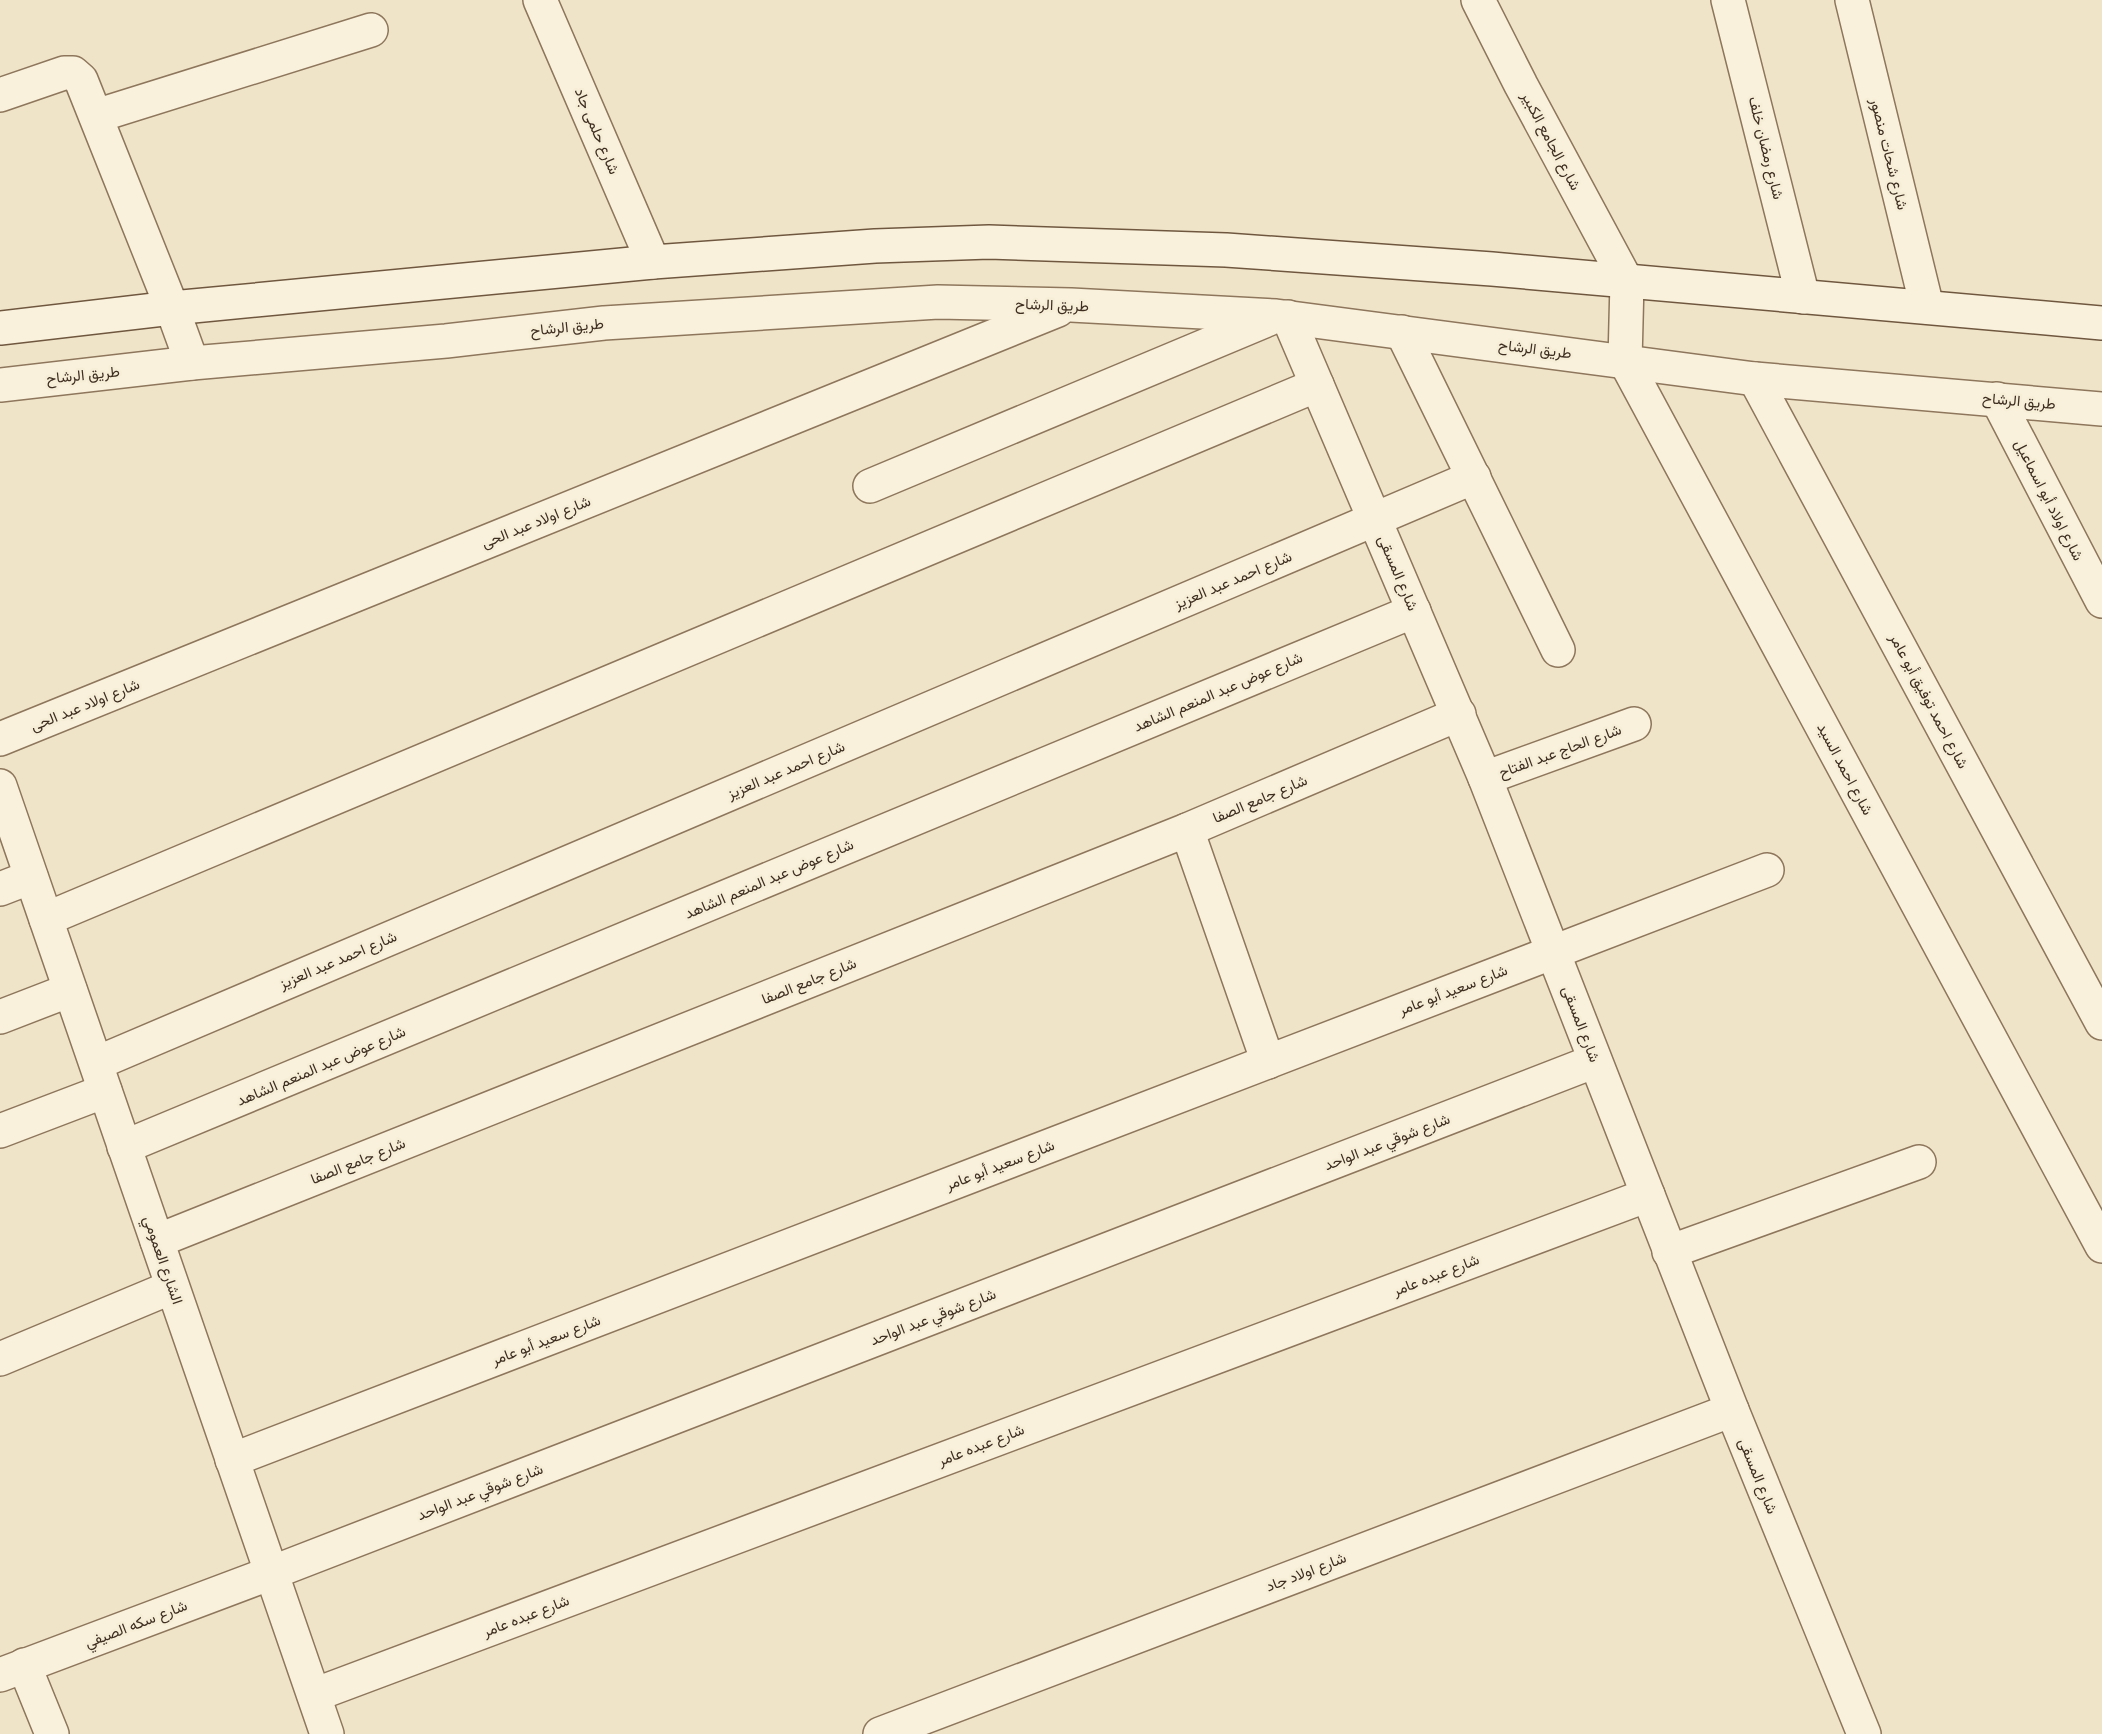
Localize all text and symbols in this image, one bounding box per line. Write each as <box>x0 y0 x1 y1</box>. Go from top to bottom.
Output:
street label: شارع حلمى جاد <box>569 85 622 178</box>
street label: شارع الجامع الكبير <box>1515 88 1584 194</box>
street label: شارع رمضان خلف <box>1743 95 1787 202</box>
street label: شارع شحات منصور <box>1864 96 1911 212</box>
street label: طريق الرشاح <box>1015 296 1089 317</box>
street label: طريق الرشاح <box>529 315 605 342</box>
street label: طريق الرشاح <box>1497 337 1573 364</box>
street label: طريق الرشاح <box>45 363 121 390</box>
street label: طريق الرشاح <box>1981 390 2057 415</box>
street label: شارع اولاد أبو اسماعيل <box>2009 437 2087 565</box>
street label: شارع اولاد عبد الحى <box>479 493 594 554</box>
street label: شارع المسقى <box>1372 533 1421 614</box>
street label: شارع احمد عبد العزيز <box>1171 548 1295 615</box>
street label: شارع احمد توفيق أبو عامر <box>1883 630 1971 773</box>
street label: شارع عوض عبد المنعم الشاهد <box>1131 649 1306 738</box>
street label: شارع اولاد عبد الحى <box>28 676 143 737</box>
street label: شارع احمد السيد <box>1811 720 1876 819</box>
street label: شارع الحاج عبد الفتاح <box>1496 721 1625 783</box>
street label: شارع احمد عبد العزيز <box>724 738 848 805</box>
street label: شارع جامع الصفا <box>1211 772 1311 829</box>
street label: شارع عوض عبد المنعم الشاهد <box>682 836 857 925</box>
street label: شارع احمد عبد العزيز <box>276 928 400 995</box>
street label: شارع جامع الصفا <box>759 955 860 1010</box>
street label: شارع سعيد أبو عامر <box>1395 962 1511 1021</box>
street label: شارع المسقى <box>1556 984 1603 1066</box>
street label: شارع عوض عبد المنعم الشاهد <box>234 1023 409 1112</box>
street label: شارع شوقي عبد الواحد <box>1322 1111 1454 1178</box>
street label: شارع جامع الصفا <box>308 1135 409 1190</box>
street label: شارع سعيد أبو عامر <box>942 1137 1058 1196</box>
street label: الشارع العمومي <box>136 1214 186 1308</box>
street label: شارع عبده عامر <box>1390 1251 1483 1302</box>
street label: شارع شوقي عبد الواحد <box>868 1286 1000 1353</box>
street label: شارع سعيد أبو عامر <box>488 1312 604 1371</box>
street label: شارع عبده عامر <box>935 1421 1028 1472</box>
street label: شارع المسقى <box>1733 1436 1780 1517</box>
street label: شارع شوقي عبد الواحد <box>415 1461 547 1528</box>
street label: شارع اولاد جاد <box>1264 1549 1350 1597</box>
street label: شارع عبده عامر <box>480 1592 573 1643</box>
street label: شارع سكه الصيفي <box>83 1597 191 1656</box>

